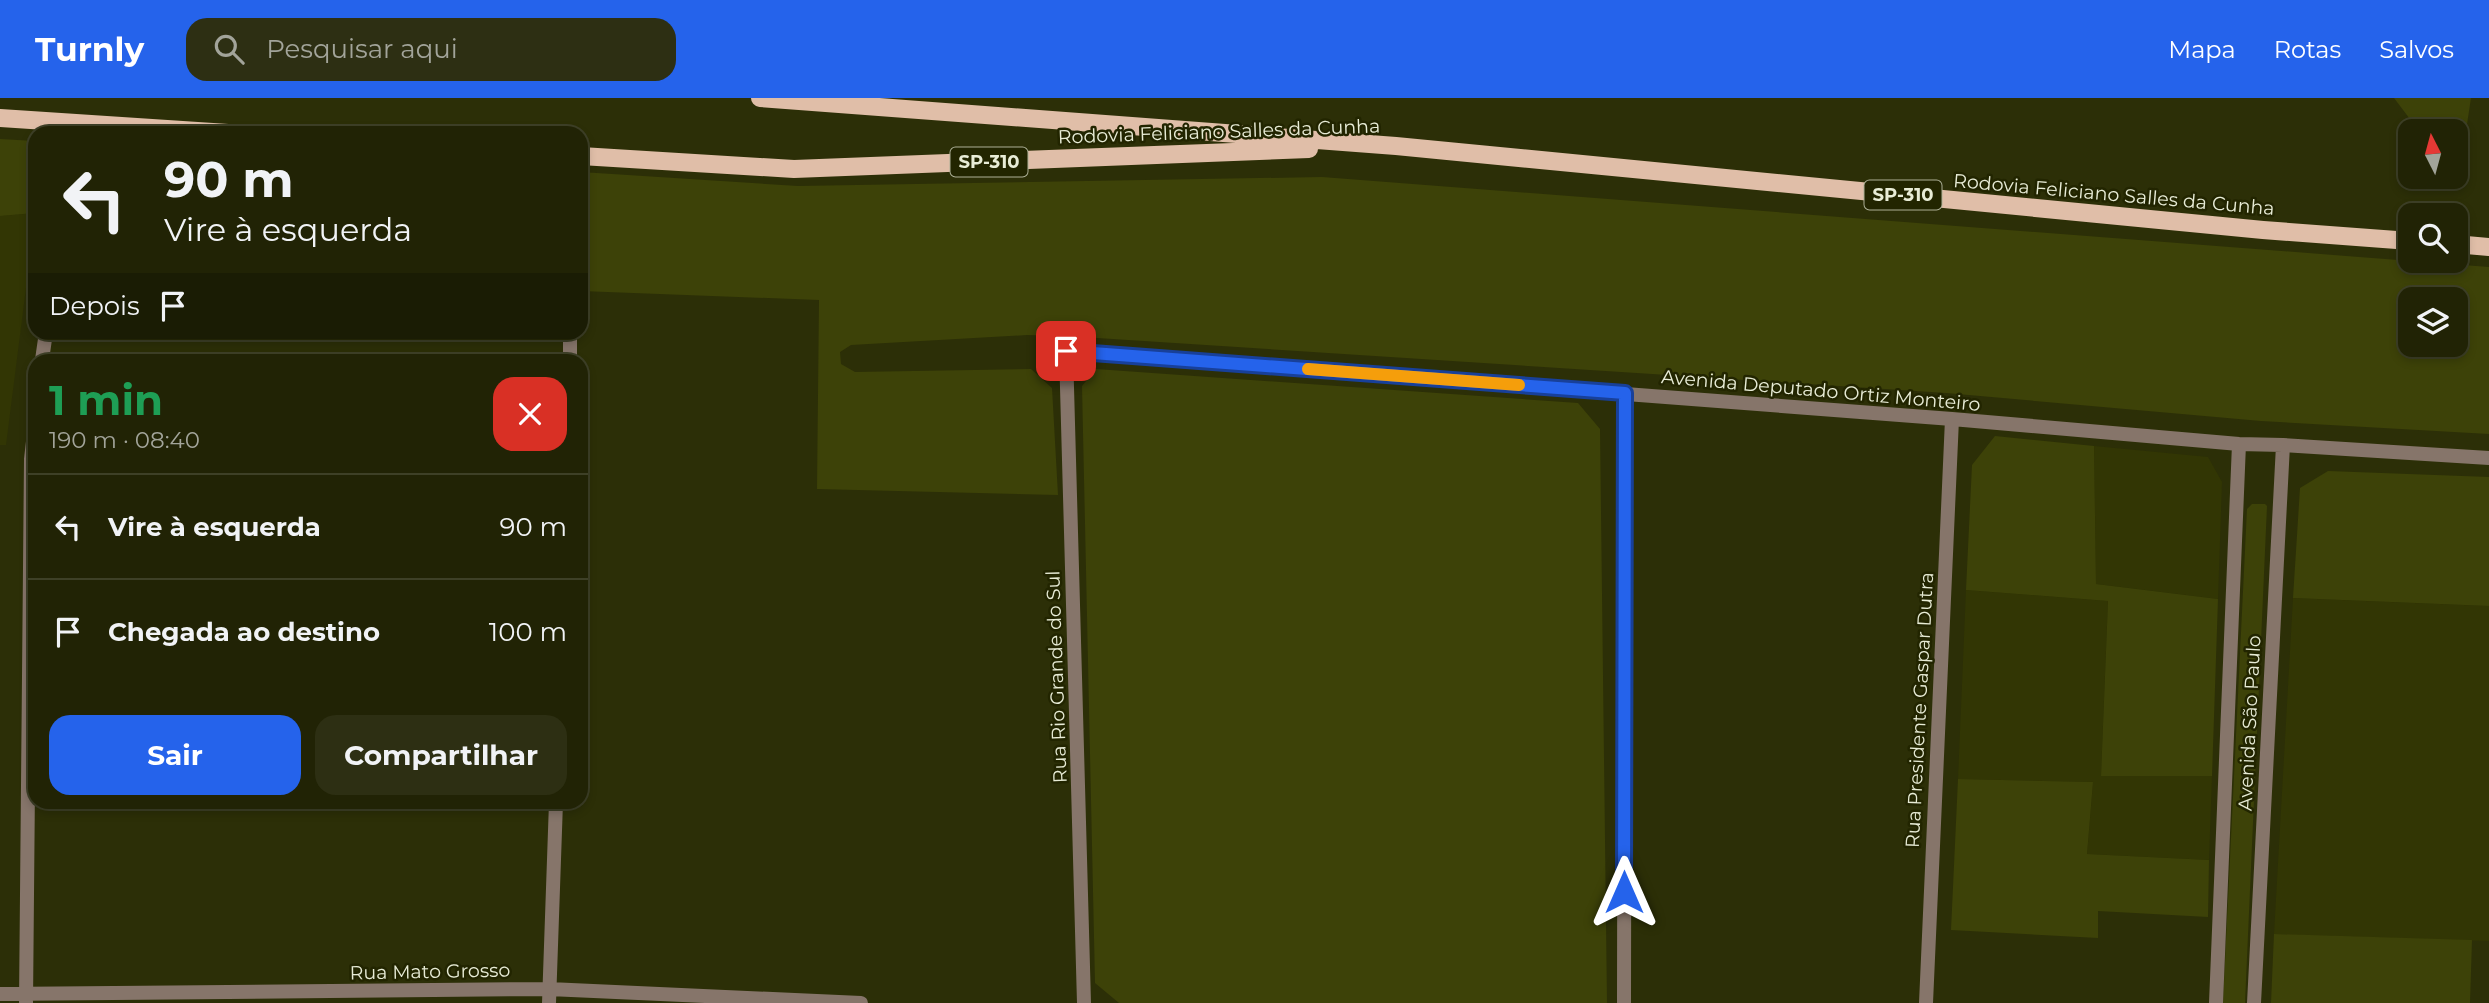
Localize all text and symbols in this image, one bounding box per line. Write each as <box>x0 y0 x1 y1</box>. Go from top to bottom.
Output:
search box <box>186 18 676 81</box>
text: Turnly <box>35 29 144 69</box>
icon: search <box>210 30 248 68</box>
text: Pesquisar aqui <box>266 33 458 65</box>
text: Mapa <box>2168 35 2236 64</box>
text: Rotas <box>2274 35 2341 64</box>
text: Salvos <box>2379 35 2454 64</box>
street label: Rodovia Feliciano Salles da Cunha <box>1057 114 1381 149</box>
north arrow <box>2398 119 2468 189</box>
map controls <box>2398 119 2468 357</box>
road number: SP-310 <box>950 148 1028 176</box>
text: 90 m <box>164 150 294 209</box>
icon: left <box>49 154 140 245</box>
street label: Rodovia Feliciano Salles da Cunha <box>1952 169 2276 220</box>
road number: SP-310 <box>1864 180 1941 210</box>
button: search <box>2398 203 2468 273</box>
text: Vire à esquerda <box>164 210 412 249</box>
icon: arrive <box>154 287 192 325</box>
button: layers <box>2398 287 2468 357</box>
text: Depois <box>49 290 140 322</box>
pin <box>1036 321 1096 381</box>
icon: arrive <box>1047 332 1085 370</box>
street label: Avenida Deputado Ortiz Monteiro <box>1660 365 1982 416</box>
text: 1 min <box>49 374 163 426</box>
button: close <box>493 377 567 451</box>
text: 190 m · 08:40 <box>49 426 200 454</box>
icon: left <box>49 508 87 546</box>
text: Vire à esquerda <box>108 511 321 543</box>
text: 90 m <box>500 511 567 543</box>
street label: Rua Rio Grande do Sul <box>1041 570 1072 784</box>
street label: Rua Presidente Gaspar Dutra <box>1901 572 1938 849</box>
icon: arrive <box>49 613 87 651</box>
text: Chegada ao destino <box>108 616 380 648</box>
text: 100 m <box>489 616 567 648</box>
street label: Avenida São Paulo <box>2233 635 2266 811</box>
button: Sair <box>49 715 301 795</box>
button: Compartilhar <box>315 715 567 795</box>
position arrow <box>1587 855 1661 929</box>
street label: Rua Mato Grosso <box>349 959 511 984</box>

